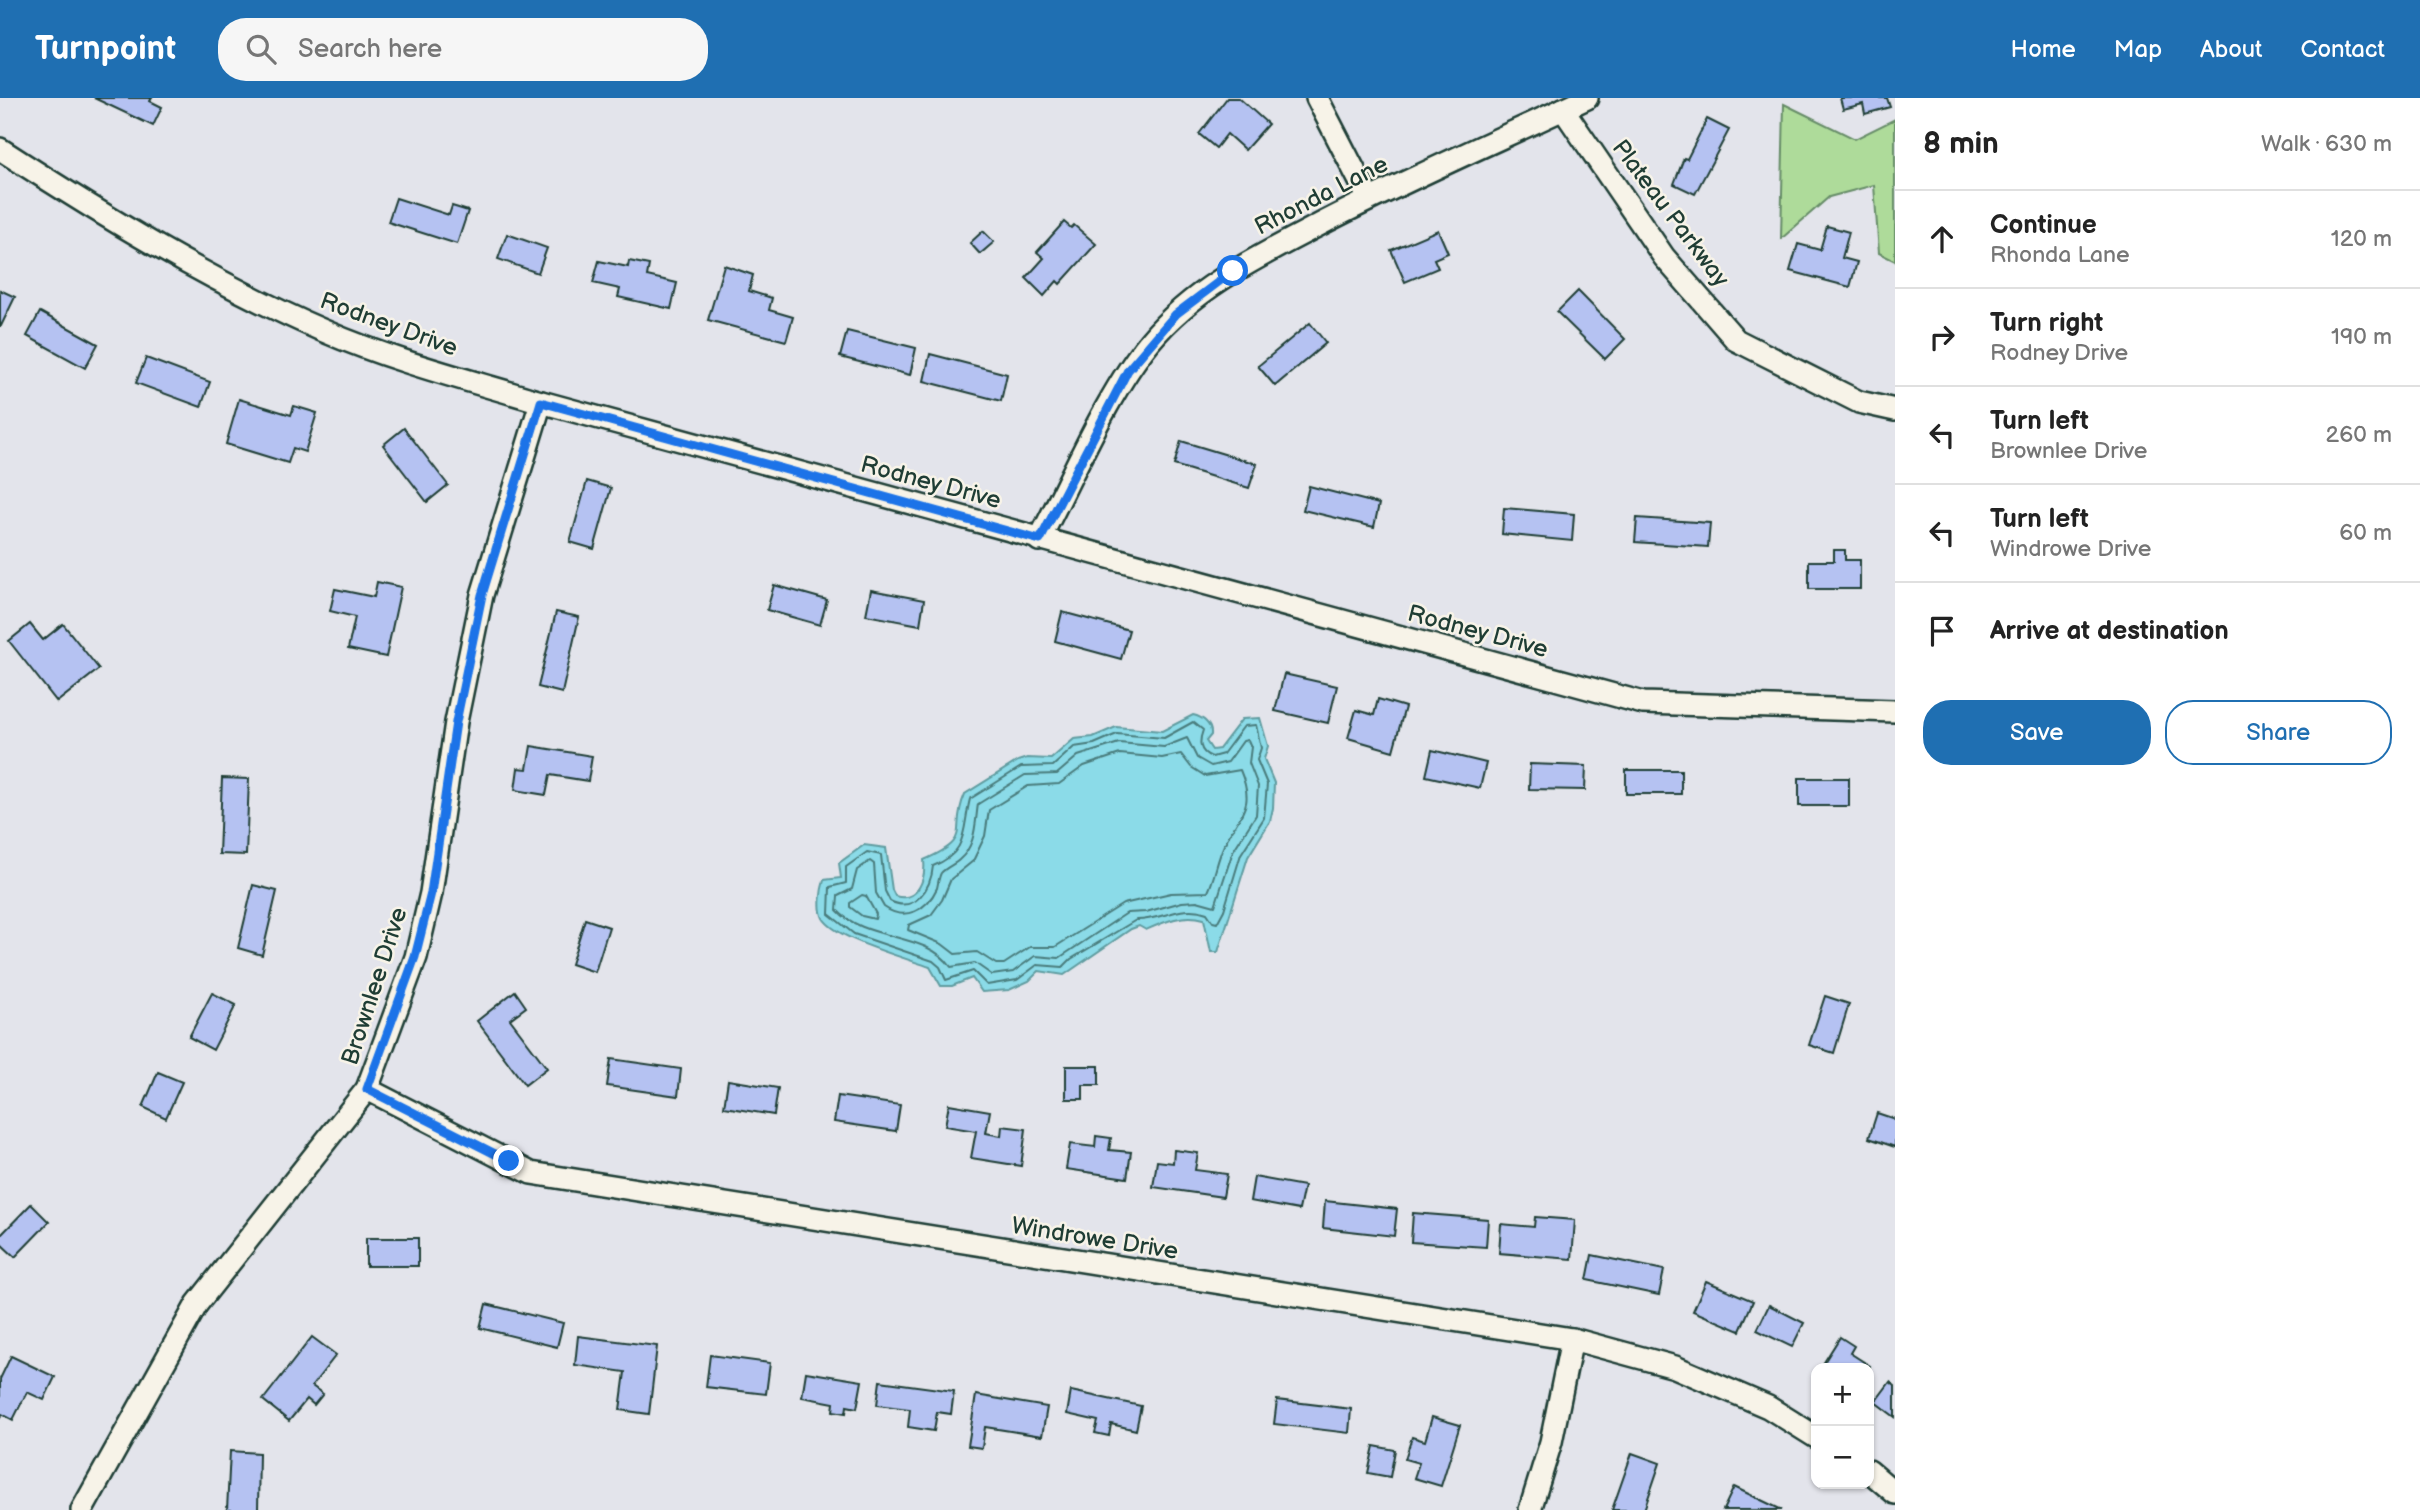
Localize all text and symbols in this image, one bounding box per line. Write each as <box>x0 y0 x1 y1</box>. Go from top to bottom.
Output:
search box <box>218 18 708 81</box>
text: Turnpoint <box>35 29 176 69</box>
icon: search <box>242 30 280 68</box>
text: Search here <box>298 34 442 65</box>
text: Home <box>2011 35 2076 64</box>
text: Map <box>2114 35 2162 64</box>
text: About <box>2200 35 2262 64</box>
text: Contact <box>2300 35 2385 64</box>
text: 8 min <box>1923 126 1999 162</box>
text: Walk · 630 m <box>2261 130 2392 158</box>
street label: Plateau Parkway <box>1606 134 1735 293</box>
street label: Rhonda Lane <box>1250 149 1393 241</box>
text: Continue <box>1990 210 2097 241</box>
icon: ahead <box>1923 220 1961 258</box>
text: 120 m <box>2331 225 2392 253</box>
text: Rhonda Lane <box>1990 241 2130 269</box>
route start <box>1217 255 1248 286</box>
street label: Rodney Drive <box>316 286 462 363</box>
text: Turn right <box>1990 308 2103 339</box>
icon: right <box>1923 318 1961 356</box>
text: 190 m <box>2331 323 2392 351</box>
text: Rodney Drive <box>1990 339 2128 367</box>
text: Turn left <box>1990 406 2089 437</box>
icon: left <box>1923 416 1961 454</box>
text: 260 m <box>2326 421 2392 449</box>
text: Brownlee Drive <box>1990 437 2147 465</box>
street label: Rodney Drive <box>857 450 1004 515</box>
text: Turn left <box>1990 504 2089 535</box>
icon: left <box>1923 514 1961 552</box>
text: 60 m <box>2339 519 2392 547</box>
text: Windrowe Drive <box>1990 535 2151 563</box>
street label: Rodney Drive <box>1404 599 1551 664</box>
icon: arrive <box>1923 612 1961 650</box>
text: Arrive at destination <box>1990 616 2229 647</box>
button: Save <box>1923 700 2151 765</box>
button: Share <box>2165 700 2392 765</box>
street label: Brownlee Drive <box>335 904 414 1069</box>
route end <box>493 1145 524 1176</box>
street label: Windrowe Drive <box>1009 1211 1180 1266</box>
map controls <box>1811 1363 1874 1489</box>
button: + <box>1811 1363 1874 1426</box>
button: − <box>1811 1426 1874 1489</box>

